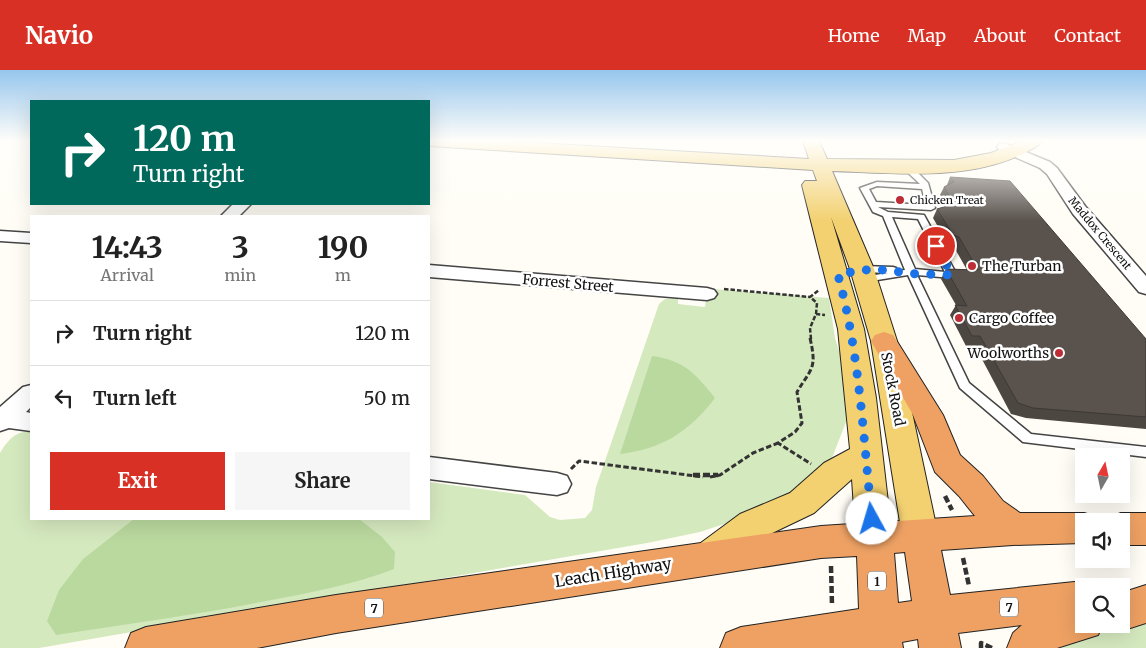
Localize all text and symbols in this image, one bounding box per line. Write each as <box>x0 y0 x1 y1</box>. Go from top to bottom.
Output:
text: Navio <box>25 20 93 51</box>
text: Home <box>828 24 880 47</box>
text: Map <box>908 24 946 47</box>
text: About <box>974 24 1026 47</box>
text: Contact <box>1054 24 1121 47</box>
text: 120 m <box>133 117 236 161</box>
icon: right <box>50 120 115 185</box>
text: Turn right <box>133 160 244 188</box>
place label: Chicken Treat <box>910 193 985 207</box>
marker: Chicken Treat <box>894 194 906 206</box>
street label: Maddox Crescent <box>1065 194 1135 273</box>
pin <box>915 225 957 267</box>
text: 14:43 <box>92 228 163 266</box>
text: 3 <box>232 228 249 266</box>
text: 190 <box>318 228 368 266</box>
icon: arrive <box>922 232 950 260</box>
place label: The Turban <box>982 257 1061 275</box>
marker: The Turban <box>966 260 978 272</box>
text: Arrival <box>101 265 154 285</box>
text: min <box>224 265 256 285</box>
text: m <box>335 265 351 285</box>
street label: Forrest Street <box>522 270 615 296</box>
place label: Cargo Coffee <box>969 309 1054 327</box>
marker: Cargo Coffee <box>953 312 965 324</box>
icon: right <box>50 319 78 347</box>
text: Turn right <box>93 321 192 345</box>
text: 120 m <box>355 321 410 345</box>
place label: Woolworths <box>966 344 1049 362</box>
marker: Woolworths <box>1053 347 1065 359</box>
street label: Stock Road <box>877 350 909 428</box>
icon: left <box>50 384 78 412</box>
text: Turn left <box>93 386 177 410</box>
text: 50 m <box>364 386 410 410</box>
north arrow <box>1075 448 1130 502</box>
map controls <box>1075 448 1130 633</box>
button: Exit <box>50 452 225 510</box>
button: Share <box>235 452 410 510</box>
position arrow <box>845 492 897 544</box>
button: sound <box>1075 513 1130 568</box>
street label: Leach Highway <box>553 553 673 591</box>
road number: 1 <box>868 572 886 590</box>
button: search <box>1075 578 1130 633</box>
road number: 7 <box>365 598 383 618</box>
road number: 7 <box>1000 598 1018 616</box>

